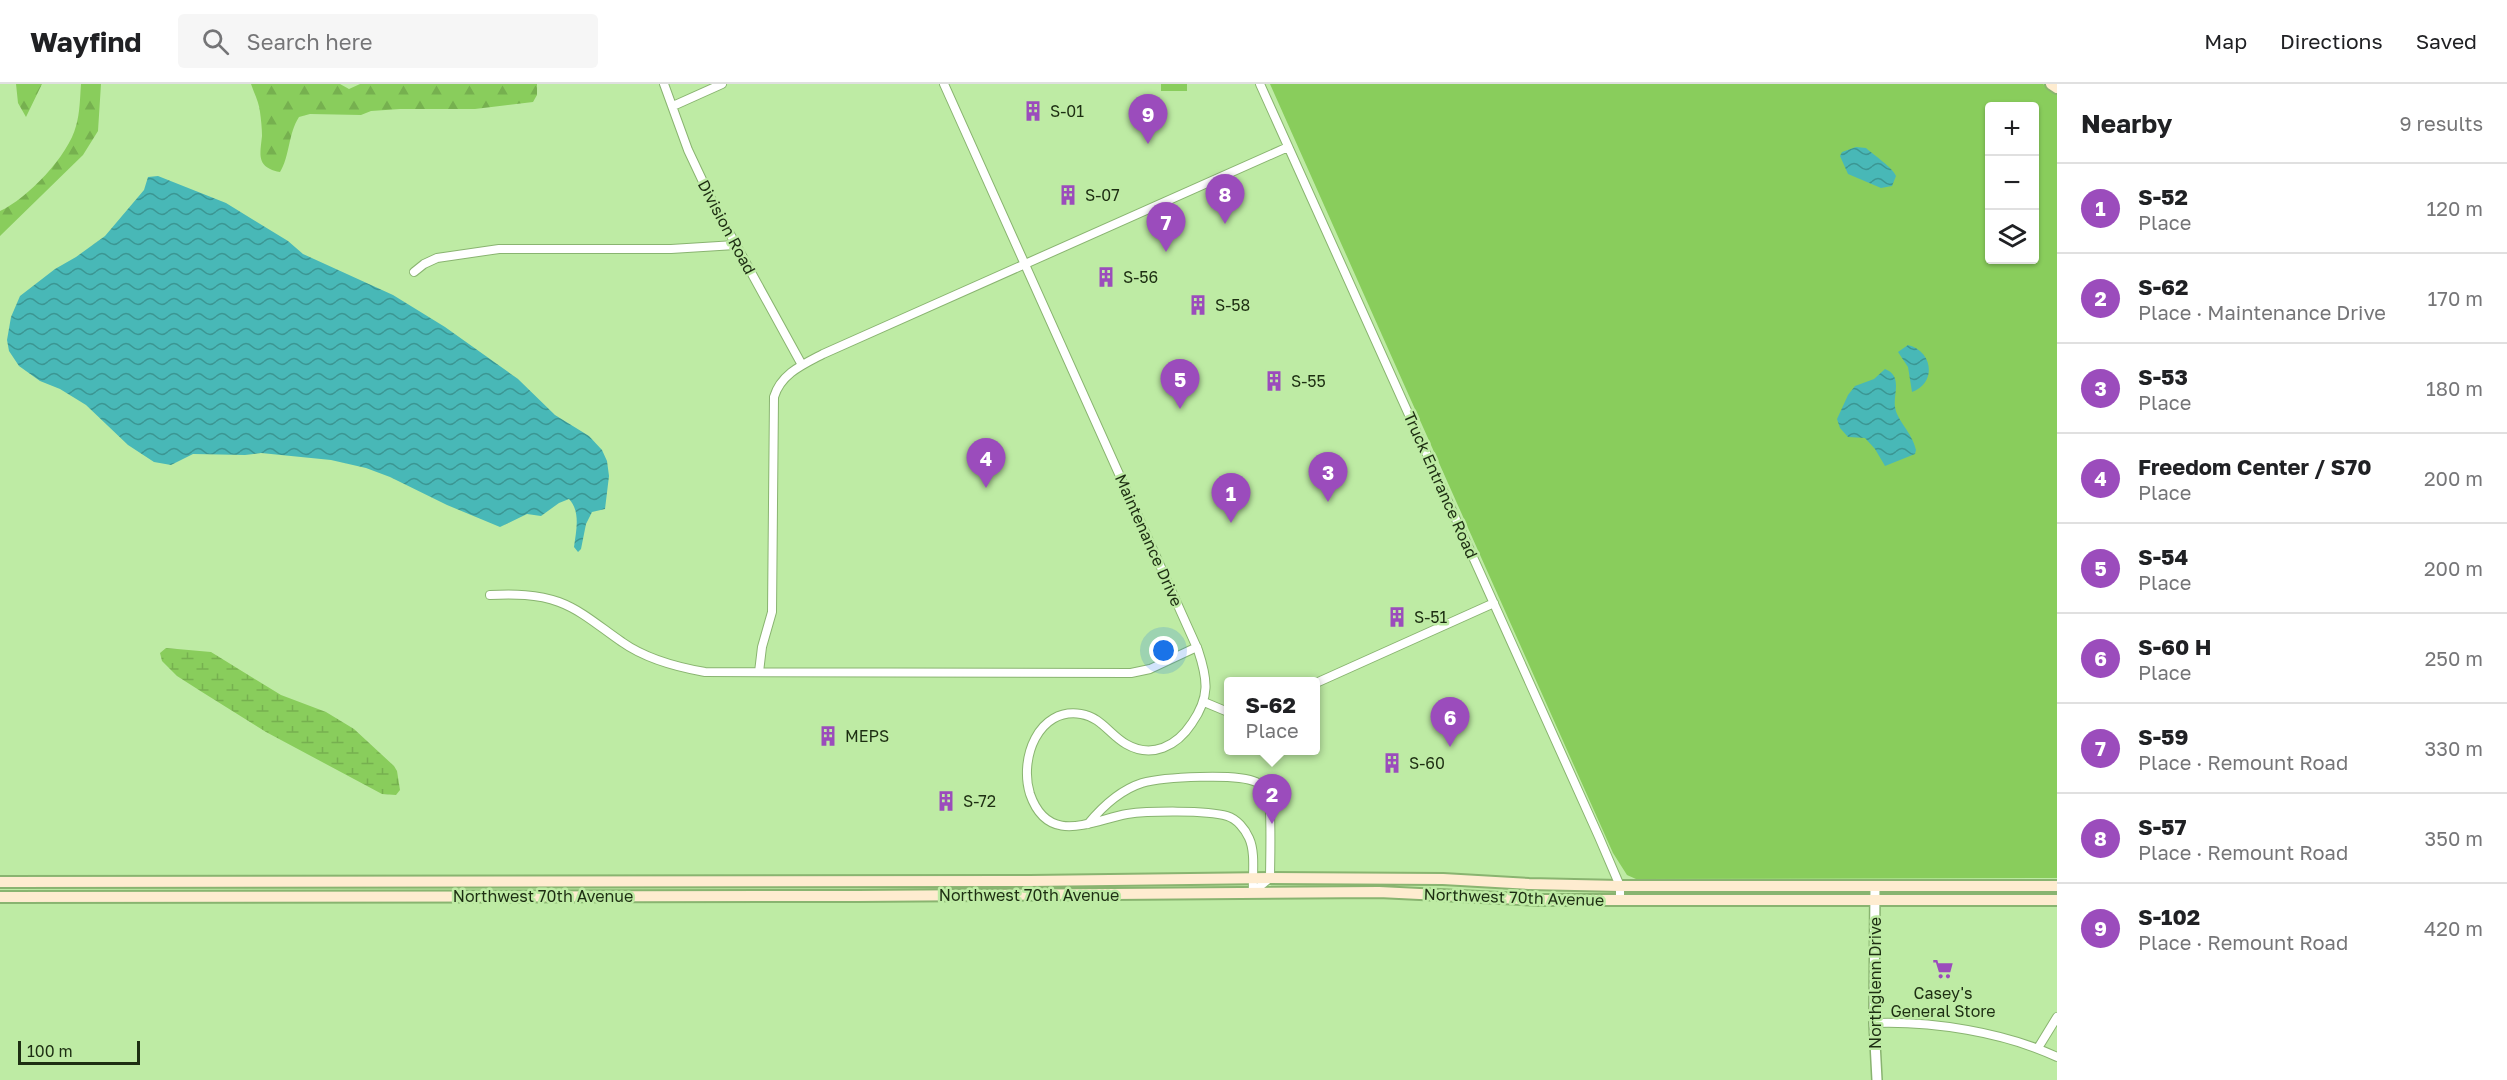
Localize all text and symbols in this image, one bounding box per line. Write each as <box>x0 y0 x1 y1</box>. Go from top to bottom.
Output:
search box <box>178 14 598 68</box>
text: Wayfind <box>30 25 142 58</box>
icon: search <box>199 25 232 58</box>
text: Search here <box>247 28 373 55</box>
text: Map <box>2204 28 2247 54</box>
text: Directions <box>2280 28 2383 54</box>
text: Saved <box>2416 28 2477 54</box>
pin: 9 <box>1128 94 1168 144</box>
building icon: S-01 <box>1021 99 1045 123</box>
place label: S-01 <box>1050 101 1084 121</box>
map controls <box>1985 102 2039 264</box>
button: + <box>1985 102 2039 156</box>
text: Nearby <box>2081 108 2172 139</box>
text: 9 results <box>2399 111 2483 135</box>
button: − <box>1985 156 2039 210</box>
pin: 8 <box>1206 174 1244 224</box>
street label: Division Road <box>694 176 760 278</box>
building icon: S-07 <box>1056 183 1080 207</box>
text: S-52 <box>2138 183 2188 210</box>
place label: S-07 <box>1085 185 1120 205</box>
text: 1 <box>2095 196 2106 220</box>
text: 120 m <box>2427 196 2483 220</box>
pin: 7 <box>1146 202 1186 252</box>
button: layers <box>1985 210 2039 264</box>
text: Place <box>2138 210 2191 234</box>
building icon: S-56 <box>1094 265 1118 289</box>
place label: S-56 <box>1123 267 1158 287</box>
text: S-62 <box>2138 273 2189 300</box>
text: 2 <box>2094 286 2107 310</box>
text: 170 m <box>2428 286 2483 310</box>
building icon: S-58 <box>1186 293 1210 317</box>
place label: S-58 <box>1215 295 1250 315</box>
text: Place · Maintenance Drive <box>2138 300 2386 324</box>
pin: 5 <box>1160 360 1200 409</box>
text: S-53 <box>2138 363 2188 390</box>
building icon: S-55 <box>1262 369 1286 393</box>
place label: S-55 <box>1291 371 1326 391</box>
text: 3 <box>2094 376 2107 400</box>
text: 180 m <box>2426 376 2483 400</box>
text: Place <box>2138 390 2191 414</box>
street label: Truck Entrance Road <box>1400 409 1482 561</box>
pin: 4 <box>966 438 1006 488</box>
pin: 3 <box>1308 452 1348 502</box>
text: Freedom Center / S70 <box>2138 453 2372 480</box>
text: 4 <box>2094 466 2107 490</box>
text: 200 m <box>2424 466 2483 490</box>
street label: Maintenance Drive <box>1111 471 1187 609</box>
pin: 1 <box>1212 474 1250 523</box>
text: Place <box>2138 480 2191 504</box>
text: S-54 <box>2138 543 2188 570</box>
text: 5 <box>2094 556 2107 580</box>
text: 200 m <box>2424 556 2483 580</box>
text: Place <box>2138 570 2191 594</box>
building icon: S-51 <box>1385 605 1409 629</box>
place label: S-51 <box>1414 607 1448 627</box>
text: S-60 H <box>2138 633 2212 660</box>
your location <box>1149 636 1178 665</box>
text: 6 <box>2094 646 2107 670</box>
text: 250 m <box>2425 646 2483 670</box>
text: Place <box>2138 660 2191 684</box>
popup <box>1224 677 1320 755</box>
text: S-62 <box>1245 691 1296 718</box>
pin: 6 <box>1430 698 1470 747</box>
text: Place <box>1245 718 1299 742</box>
text: S-59 <box>2138 723 2189 750</box>
building icon: MEPS <box>816 724 840 748</box>
place label: MEPS <box>845 726 889 746</box>
text: 7 <box>2095 736 2106 760</box>
text: 330 m <box>2425 736 2483 760</box>
text: Place · Remount Road <box>2138 750 2348 774</box>
building icon: S-60 <box>1380 751 1404 775</box>
place label: S-60 <box>1409 753 1445 773</box>
pin: 2 <box>1252 774 1292 824</box>
building icon: S-72 <box>934 789 958 813</box>
place label: S-72 <box>963 791 996 811</box>
text: S-57 <box>2138 813 2187 840</box>
text: 8 <box>2094 826 2107 850</box>
text: 350 m <box>2425 826 2483 850</box>
text: Place · Remount Road <box>2138 840 2348 864</box>
street label: Northwest 70th Avenue <box>1423 884 1605 910</box>
street label: Northwest 70th Avenue <box>939 885 1119 905</box>
street label: Northwest 70th Avenue <box>453 886 633 906</box>
text: S-102 <box>2138 903 2200 930</box>
text: 9 <box>2094 916 2107 940</box>
text: 420 m <box>2424 916 2483 940</box>
street label: Northglenn Drive <box>1865 917 1885 1049</box>
text: Place · Remount Road <box>2138 930 2348 954</box>
supermarket icon: Casey's General Store <box>1931 957 1955 981</box>
place label: Casey's General Store <box>1890 983 1996 1021</box>
scale bar <box>18 1038 140 1066</box>
text: 100 m <box>27 1041 73 1061</box>

